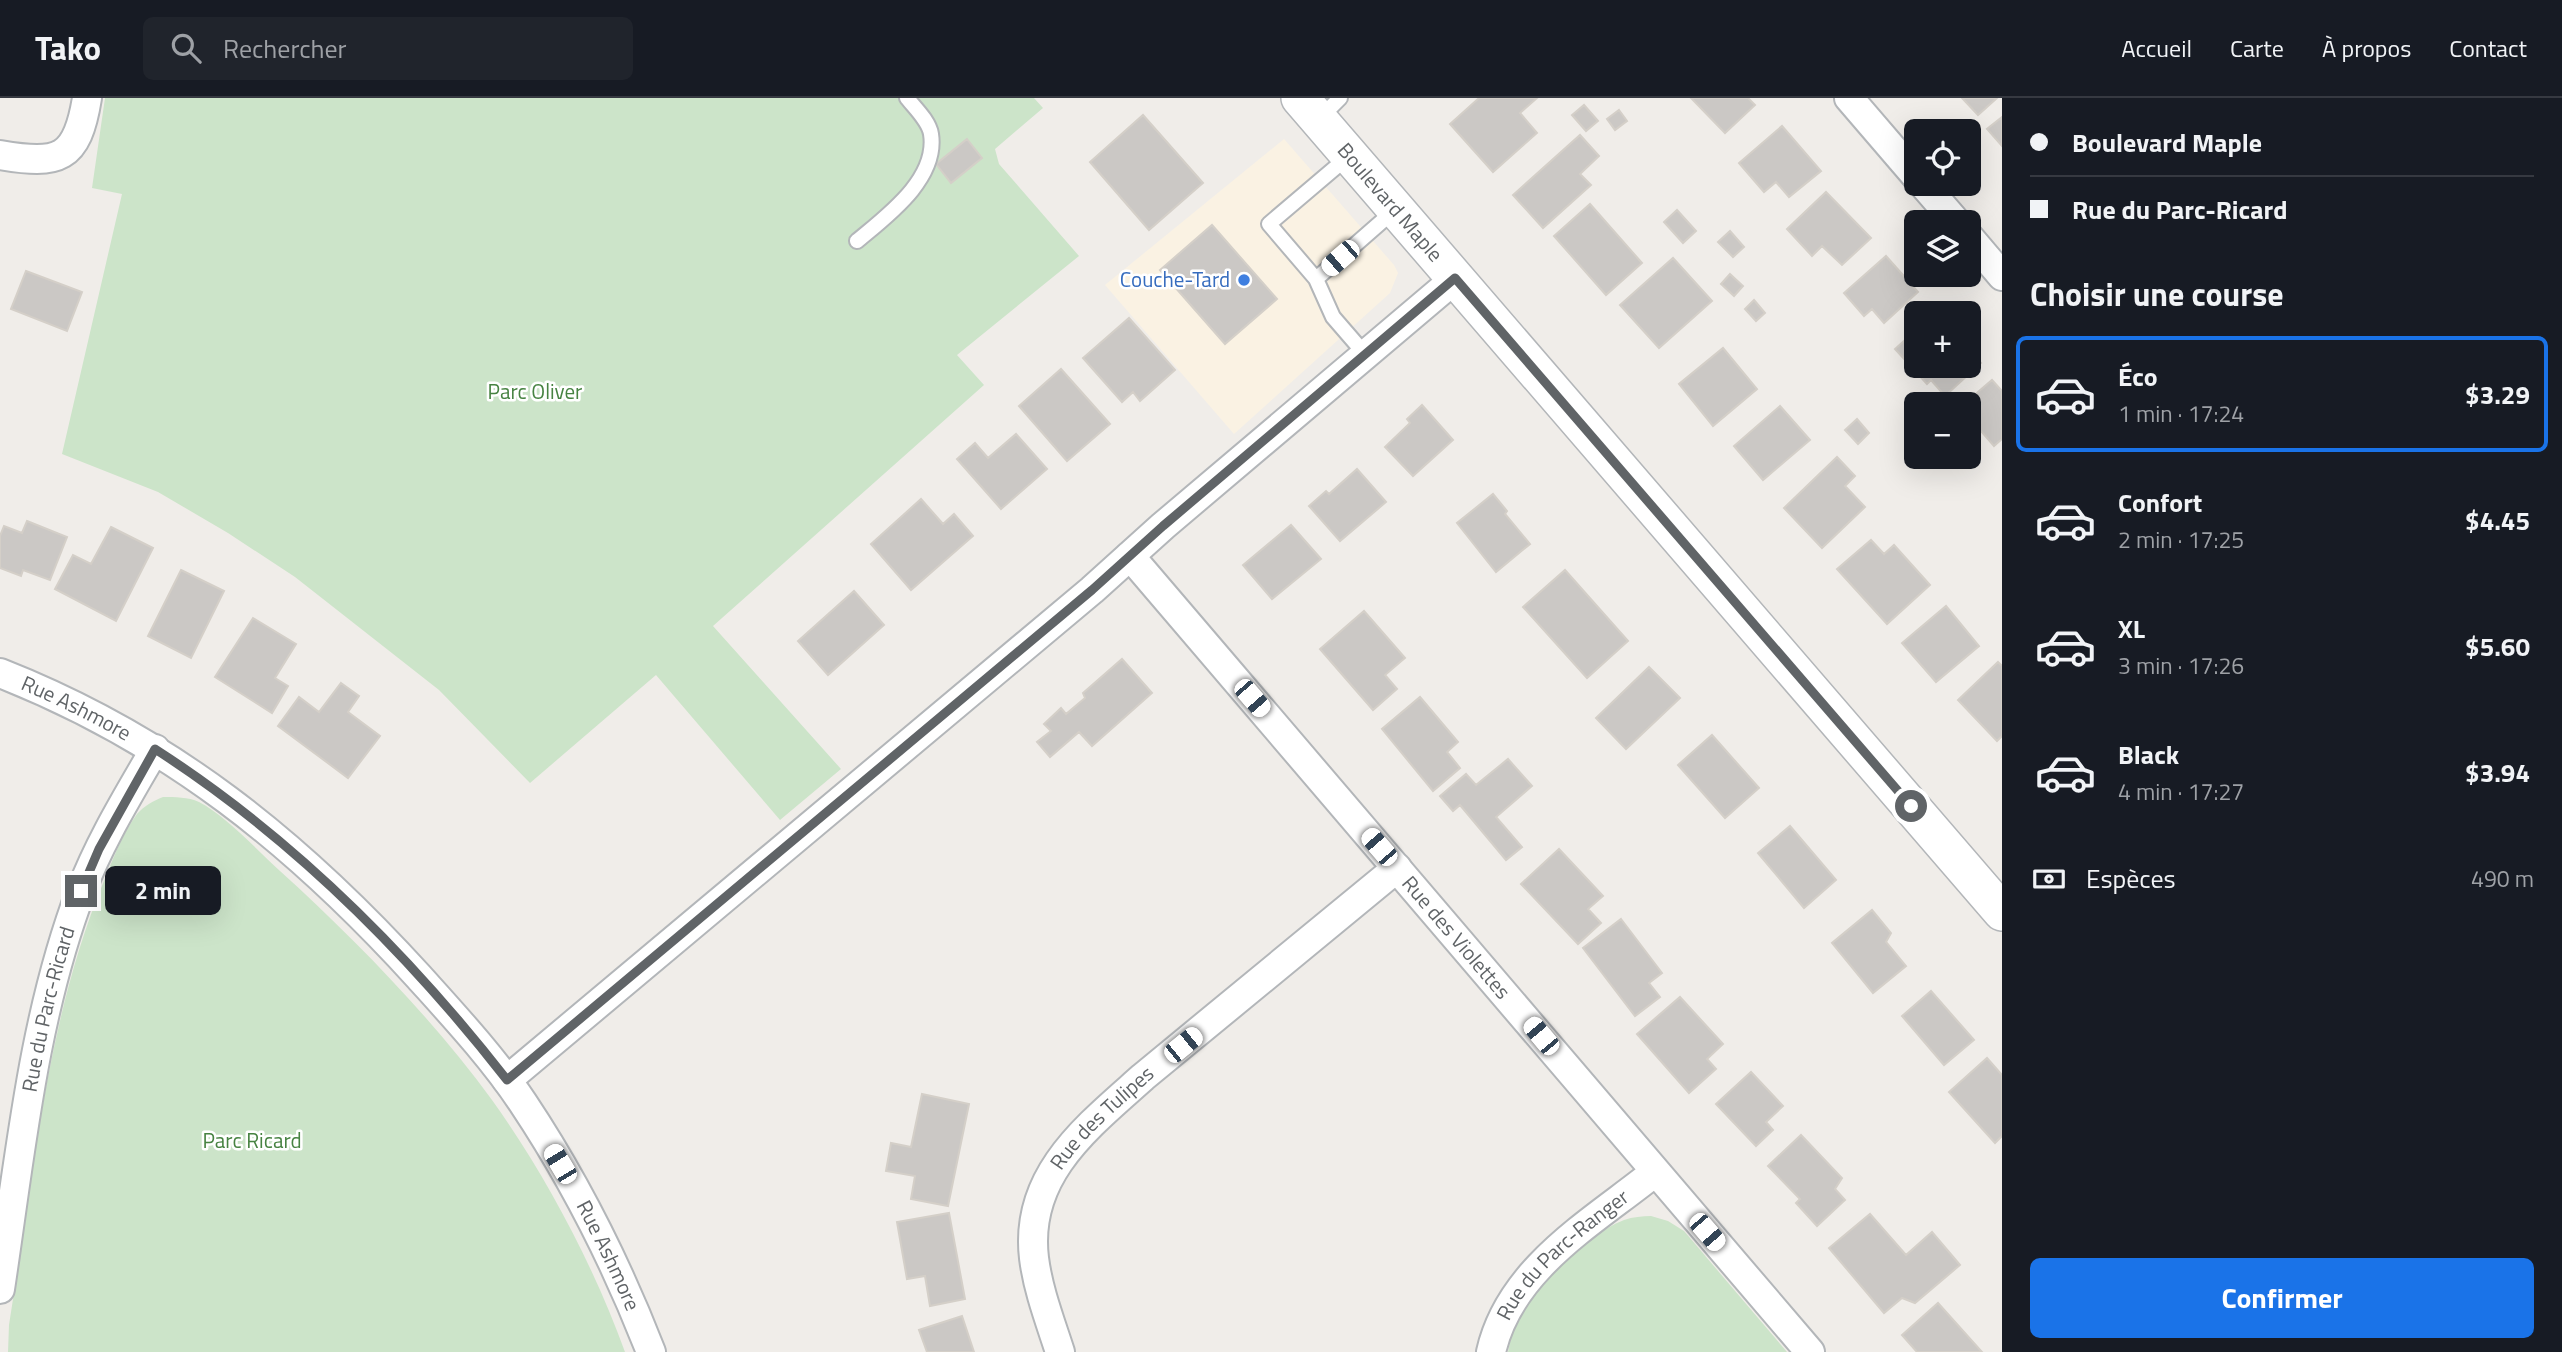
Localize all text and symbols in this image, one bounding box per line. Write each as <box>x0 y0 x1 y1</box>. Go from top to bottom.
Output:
search box <box>143 17 633 80</box>
text: Tako <box>35 23 101 73</box>
icon: search <box>167 29 205 67</box>
text: Rechercher <box>223 29 347 68</box>
text: Accueil <box>2121 30 2192 66</box>
text: Carte <box>2230 30 2284 66</box>
text: À propos <box>2322 30 2411 66</box>
text: Contact <box>2449 30 2527 66</box>
map controls <box>1904 119 1981 469</box>
button: locate <box>1904 119 1981 196</box>
text: Boulevard Maple <box>2072 123 2262 162</box>
street label: Boulevard Maple <box>1330 135 1451 268</box>
text: Rue du Parc-Ricard <box>2072 190 2287 229</box>
button: layers <box>1904 210 1981 287</box>
car <box>1318 236 1363 280</box>
place label: Couche-Tard <box>1120 263 1230 295</box>
text: Choisir une course <box>2030 270 2284 318</box>
marker: Couche-Tard <box>1236 272 1252 288</box>
button: + <box>1904 301 1981 378</box>
text: Éco <box>2118 357 2158 396</box>
icon: car <box>2034 363 2097 426</box>
park label: Parc Oliver <box>488 375 582 407</box>
text: $3.29 <box>2465 375 2530 414</box>
button: − <box>1904 392 1981 469</box>
text: 1 min · 17:24 <box>2118 396 2244 431</box>
text: Confort <box>2118 483 2202 522</box>
icon: car <box>2034 489 2097 552</box>
text: $4.45 <box>2465 501 2530 540</box>
text: 2 min · 17:25 <box>2118 522 2244 557</box>
text: XL <box>2118 609 2145 648</box>
icon: car <box>2034 615 2097 678</box>
text: $5.60 <box>2465 627 2530 666</box>
text: 3 min · 17:26 <box>2118 648 2244 683</box>
street label: Rue Ashmore <box>17 667 138 748</box>
car <box>1231 675 1274 721</box>
text: Black <box>2118 735 2179 774</box>
icon: car <box>2034 741 2097 804</box>
text: $3.94 <box>2465 753 2530 792</box>
text: 4 min · 17:27 <box>2118 774 2244 809</box>
route start <box>1895 790 1927 822</box>
car <box>1358 824 1401 870</box>
text: Espèces <box>2086 859 2176 898</box>
icon: cash <box>2030 860 2068 898</box>
text: 490 m <box>2471 861 2534 896</box>
callout: 2 min <box>106 866 221 916</box>
street label: Rue des Violettes <box>1395 868 1519 1006</box>
text: 2 min <box>135 873 191 908</box>
route end <box>65 875 97 907</box>
street label: Rue du Parc-Ricard <box>13 922 82 1094</box>
car <box>1520 1013 1563 1059</box>
car <box>1161 1024 1206 1066</box>
street label: Rue des Tulipes <box>1041 1057 1160 1176</box>
park label: Parc Ricard <box>202 1124 302 1156</box>
car <box>541 1141 580 1187</box>
street label: Rue du Parc-Ranger <box>1487 1181 1635 1325</box>
street label: Rue Ashmore <box>569 1194 649 1315</box>
car <box>1686 1209 1729 1255</box>
button: Confirmer <box>2030 1258 2534 1338</box>

